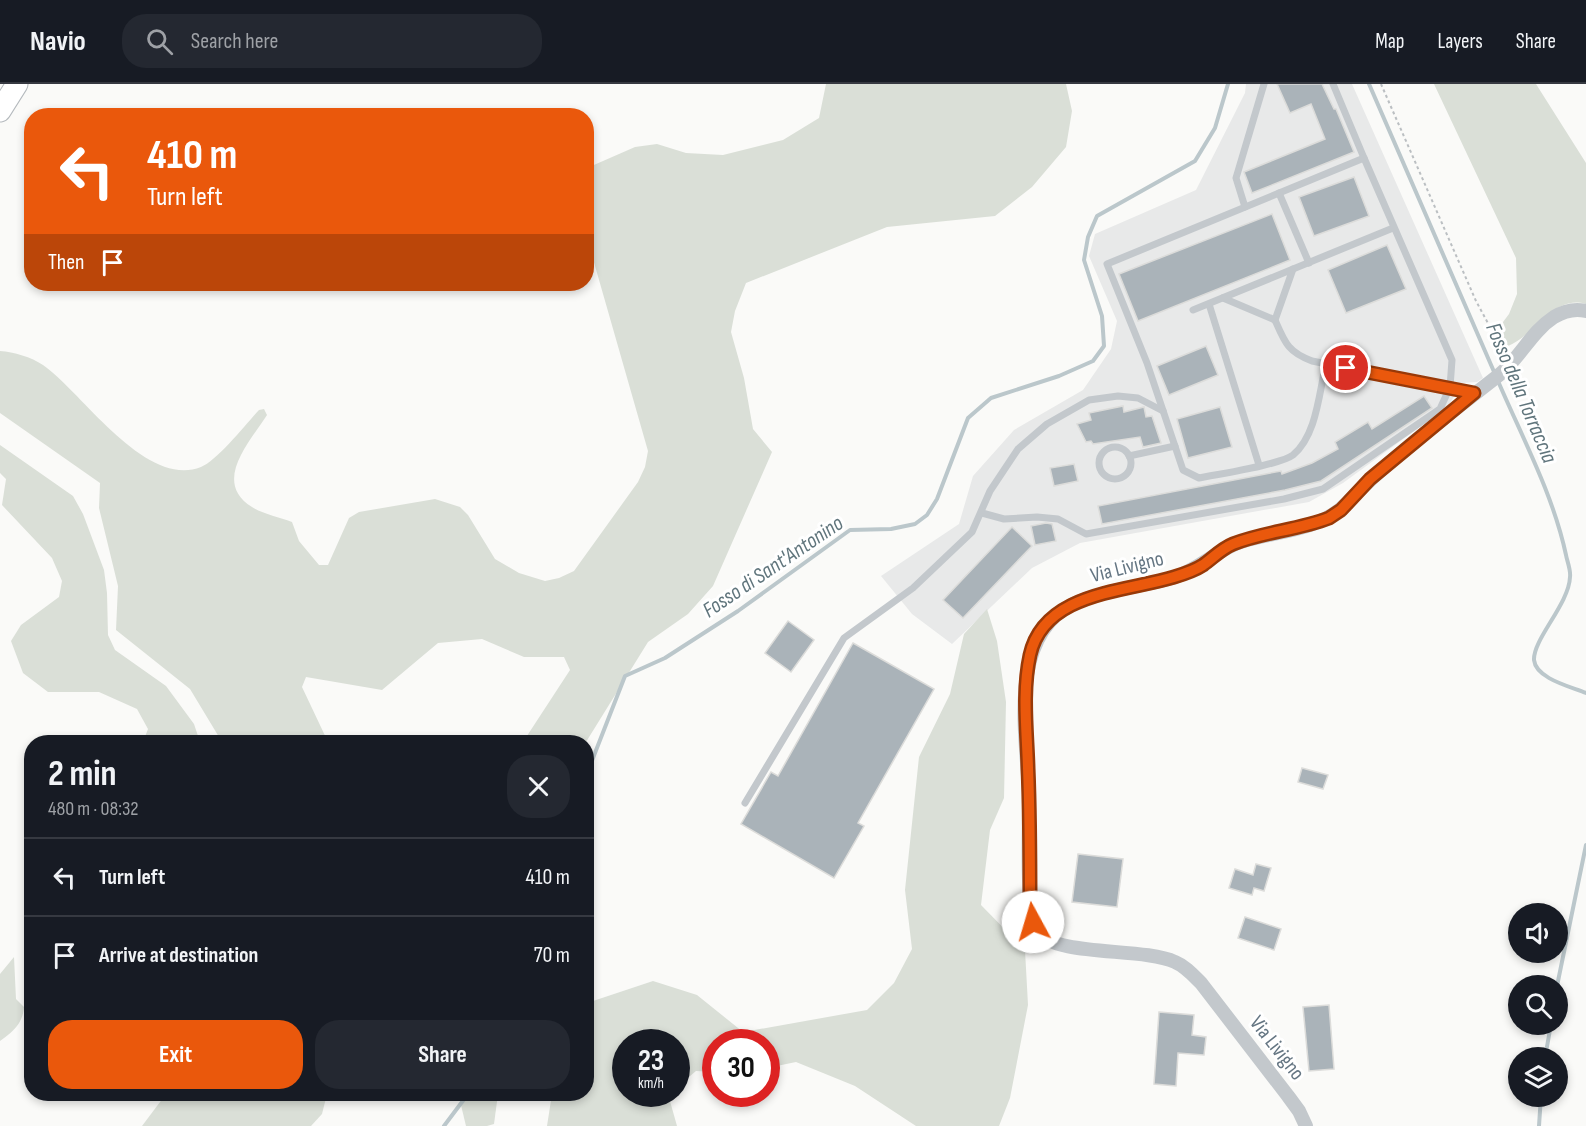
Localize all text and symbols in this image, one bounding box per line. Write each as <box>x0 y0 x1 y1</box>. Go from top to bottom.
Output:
search box <box>122 14 542 68</box>
text: Navio <box>30 25 86 58</box>
icon: search <box>143 25 176 58</box>
text: Search here <box>191 28 278 55</box>
text: Map <box>1375 29 1404 54</box>
text: Layers <box>1437 29 1483 54</box>
text: Share <box>1516 29 1556 54</box>
text: 410 m <box>147 130 237 181</box>
icon: left <box>48 132 126 210</box>
text: Turn left <box>147 181 223 213</box>
icon: arrive <box>96 246 129 279</box>
text: Then <box>48 249 84 276</box>
water label: Fosso della Torraccia <box>1479 319 1563 467</box>
pin <box>1320 342 1371 393</box>
icon: arrive <box>1329 351 1362 384</box>
water label: Fosso di Sant'Antonino <box>697 510 849 624</box>
street label: Via Livigno <box>1088 546 1166 588</box>
text: 2 min <box>48 753 117 796</box>
button: close <box>507 755 570 818</box>
text: 480 m · 08:32 <box>48 797 139 821</box>
icon: left <box>48 861 81 894</box>
text: Turn left <box>99 864 165 891</box>
text: 410 m <box>526 864 570 891</box>
position arrow <box>1001 890 1065 954</box>
map controls <box>1508 903 1568 1107</box>
button: sound <box>1508 903 1568 963</box>
icon: arrive <box>48 939 81 972</box>
text: Arrive at destination <box>99 942 258 969</box>
text: 70 m <box>534 942 570 969</box>
button: search <box>1508 975 1568 1035</box>
street label: Via Livigno <box>1244 1011 1310 1085</box>
button: Exit <box>48 1020 303 1089</box>
button: Share <box>315 1020 570 1089</box>
speed limit sign: 30 <box>702 1029 780 1107</box>
text: 23 <box>638 1043 664 1079</box>
button: layers <box>1508 1047 1568 1107</box>
text: km/h <box>638 1074 664 1093</box>

